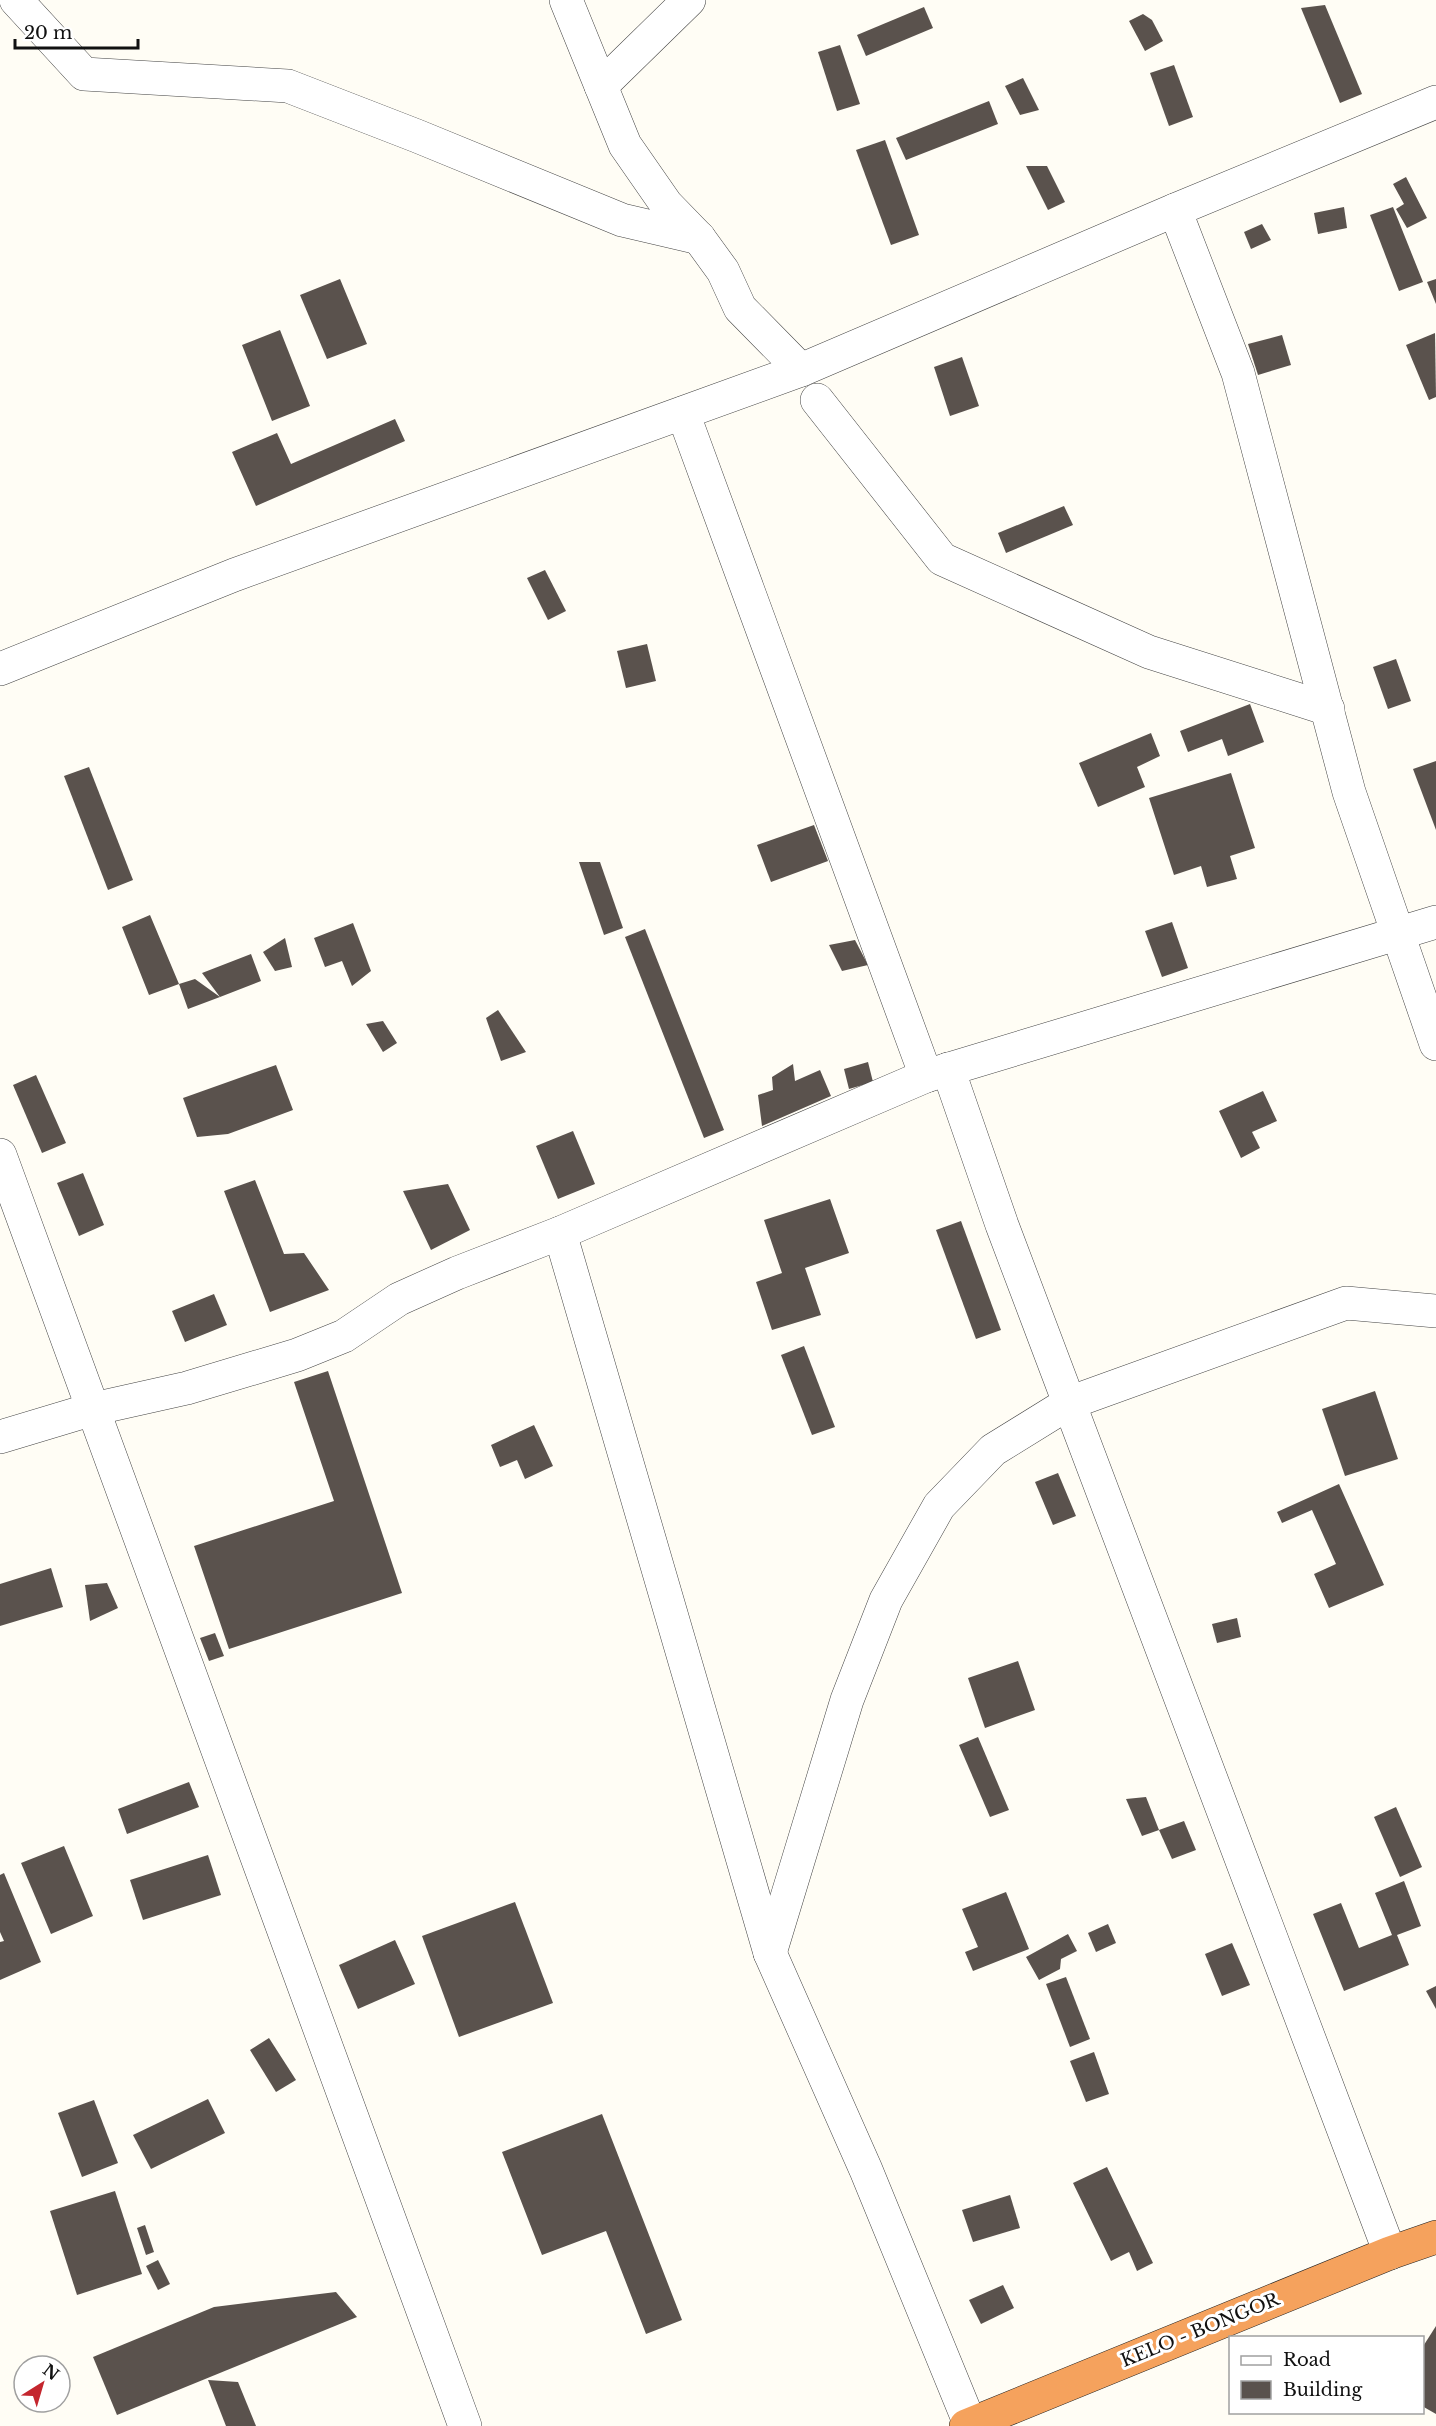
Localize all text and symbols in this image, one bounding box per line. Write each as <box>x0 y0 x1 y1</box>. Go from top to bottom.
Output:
scale bar <box>15 12 138 50</box>
text: 20 m <box>24 22 72 44</box>
street label: KELO - BONGOR <box>1118 2288 1283 2372</box>
legend <box>1229 2336 1424 2414</box>
text: Road <box>1283 2349 1331 2371</box>
north arrow <box>12 2354 72 2414</box>
text: N <box>39 2360 63 2385</box>
text: Building <box>1283 2379 1362 2401</box>

